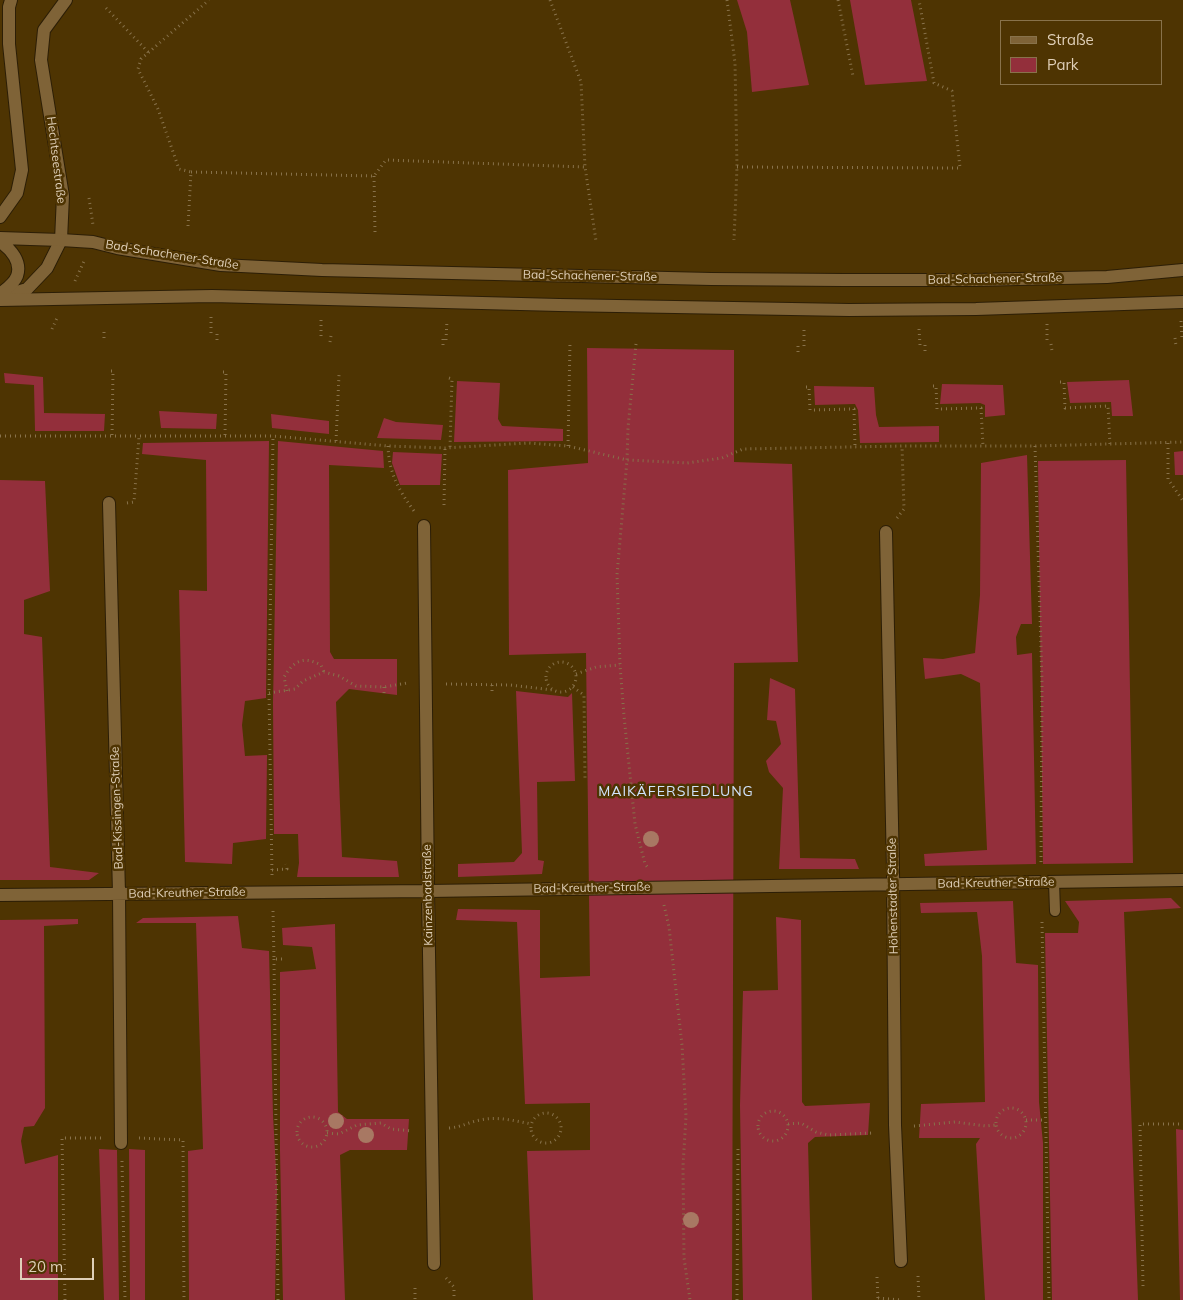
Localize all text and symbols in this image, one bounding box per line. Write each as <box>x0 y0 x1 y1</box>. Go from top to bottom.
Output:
legend <box>1000 20 1163 85</box>
text: Straße <box>1047 30 1094 49</box>
text: Park <box>1047 55 1079 74</box>
street label: Hechtseestraße <box>44 116 68 204</box>
street label: Bad-Schachener-Straße <box>104 237 240 273</box>
street label: Bad-Schachener-Straße <box>523 268 657 284</box>
street label: Bad-Schachener-Straße <box>928 271 1062 287</box>
street label: Bad-Kissingen-Straße <box>108 746 126 870</box>
district label: MAIKÄFERSIEDLUNG <box>596 784 756 800</box>
street label: Höhenstadter Straße <box>885 838 901 954</box>
street label: Kainzenbadstraße <box>420 844 436 946</box>
street label: Bad-Kreuther-Straße <box>937 875 1055 891</box>
street label: Bad-Kreuther-Straße <box>533 880 651 896</box>
street label: Bad-Kreuther-Straße <box>128 885 246 901</box>
scale bar <box>22 1248 96 1280</box>
text: 20 m <box>28 1257 63 1276</box>

